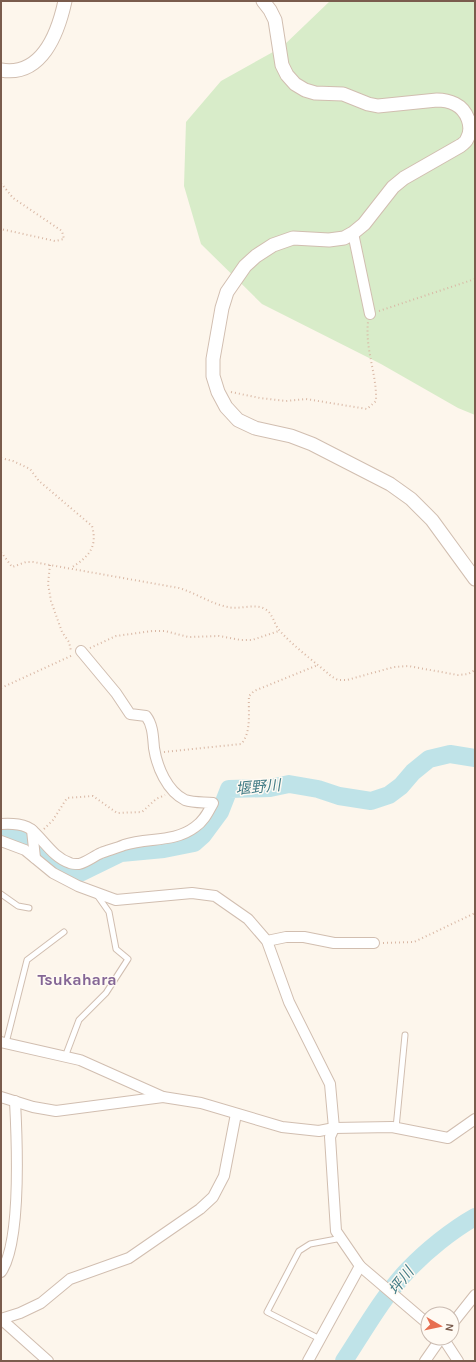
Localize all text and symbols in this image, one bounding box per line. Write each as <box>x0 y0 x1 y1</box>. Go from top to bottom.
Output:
water label: 堰野川 <box>235 776 283 798</box>
district label: Tsukahara <box>37 970 117 989</box>
water label: 坪川 <box>385 1262 419 1298</box>
north arrow <box>420 1306 460 1346</box>
text: N <box>442 1323 456 1332</box>

